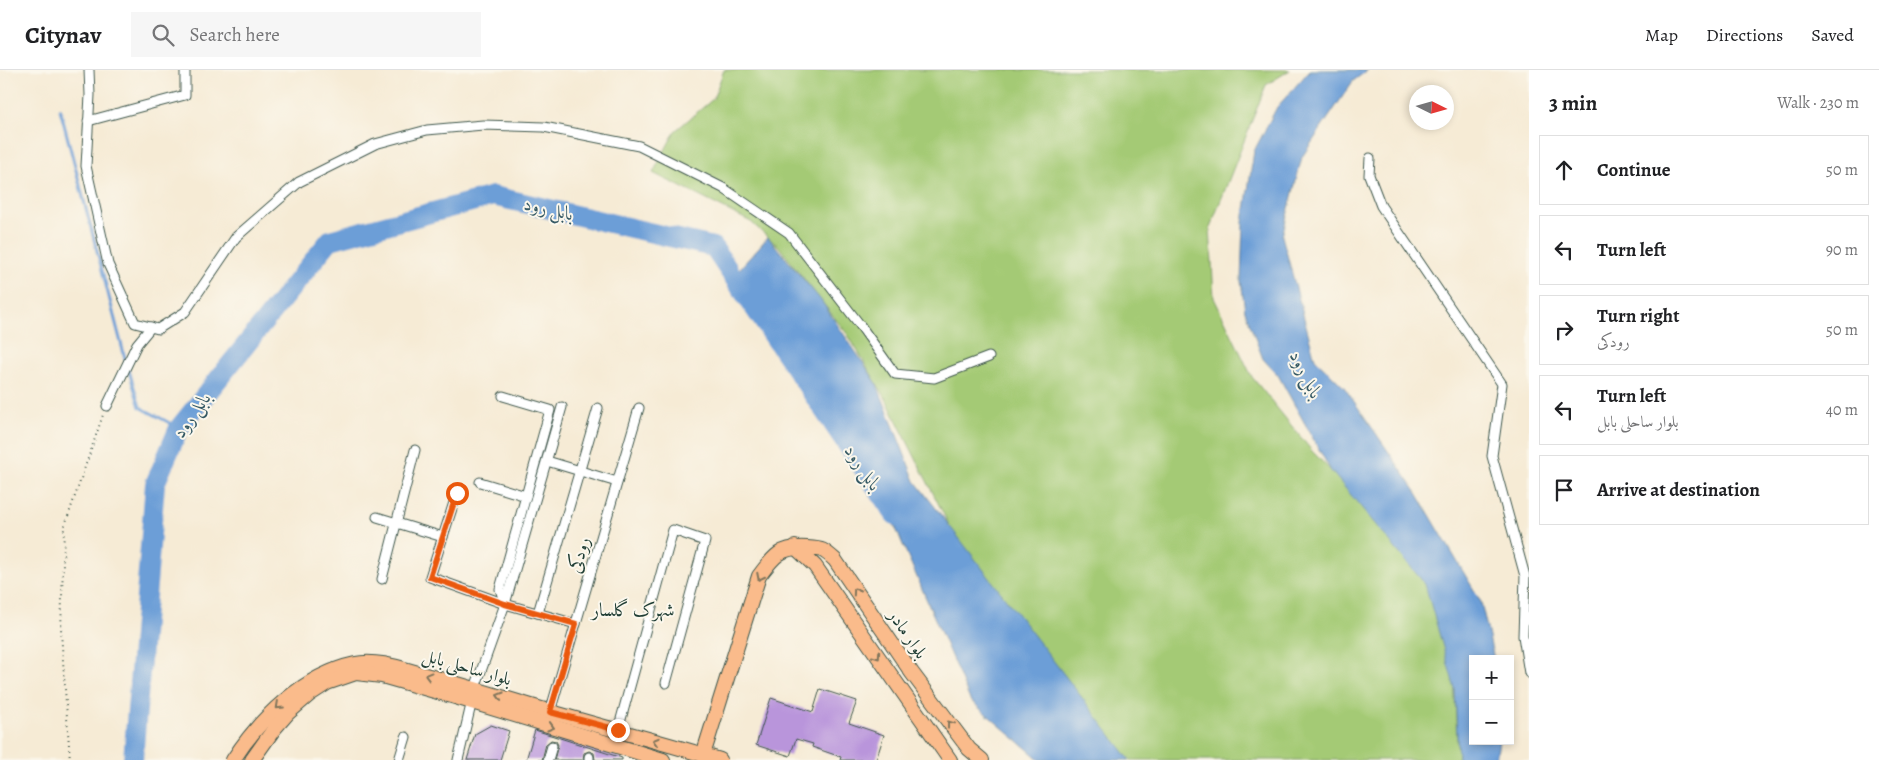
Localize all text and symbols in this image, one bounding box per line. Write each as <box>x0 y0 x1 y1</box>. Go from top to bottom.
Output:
search box <box>131 12 481 57</box>
text: Citynav <box>25 19 101 51</box>
icon: search <box>149 21 177 49</box>
text: Search here <box>189 22 280 48</box>
text: Map <box>1645 23 1678 47</box>
text: Directions <box>1706 23 1783 47</box>
text: Saved <box>1811 23 1854 47</box>
north arrow <box>1409 85 1454 130</box>
text: 3 min <box>1549 89 1597 117</box>
text: Walk · 230 m <box>1777 92 1859 114</box>
icon: ahead <box>1550 156 1578 184</box>
text: Continue <box>1597 157 1671 183</box>
text: 50 m <box>1826 159 1858 181</box>
water label: بابل رود <box>521 191 577 227</box>
icon: left <box>1550 236 1578 264</box>
text: Turn left <box>1597 237 1666 263</box>
text: 90 m <box>1826 239 1858 261</box>
text: Turn right <box>1597 303 1679 329</box>
icon: right <box>1550 316 1578 344</box>
text: 50 m <box>1826 319 1858 341</box>
text: رودکی <box>1597 331 1630 353</box>
water label: بابل رود <box>1283 346 1329 404</box>
text: Turn left <box>1597 383 1666 409</box>
water label: بابل رود <box>167 386 217 443</box>
icon: left <box>1550 396 1578 424</box>
text: 40 m <box>1826 399 1858 421</box>
text: بلوار ساحلی بابل <box>1597 411 1679 433</box>
water label: بابل رود <box>838 440 888 497</box>
icon: arrive <box>1550 476 1578 504</box>
text: Arrive at destination <box>1597 477 1760 503</box>
route start <box>446 482 469 505</box>
street label: رودکی <box>562 534 596 576</box>
one-way arrow <box>756 572 766 581</box>
one-way arrow <box>853 587 862 597</box>
district label: شهرک گلسار <box>589 597 675 623</box>
street label: بلوار مادر <box>882 603 933 663</box>
street label: بلوار ساحلی بابل <box>419 643 514 692</box>
one-way arrow <box>871 650 880 660</box>
map controls <box>1469 655 1514 745</box>
button: + <box>1469 655 1514 700</box>
one-way arrow <box>425 671 433 681</box>
one-way arrow <box>496 692 505 702</box>
one-way arrow <box>276 700 285 709</box>
button: − <box>1469 700 1514 745</box>
route end <box>607 719 630 742</box>
one-way arrow <box>547 721 555 731</box>
one-way arrow <box>947 721 955 730</box>
one-way arrow <box>653 736 661 746</box>

